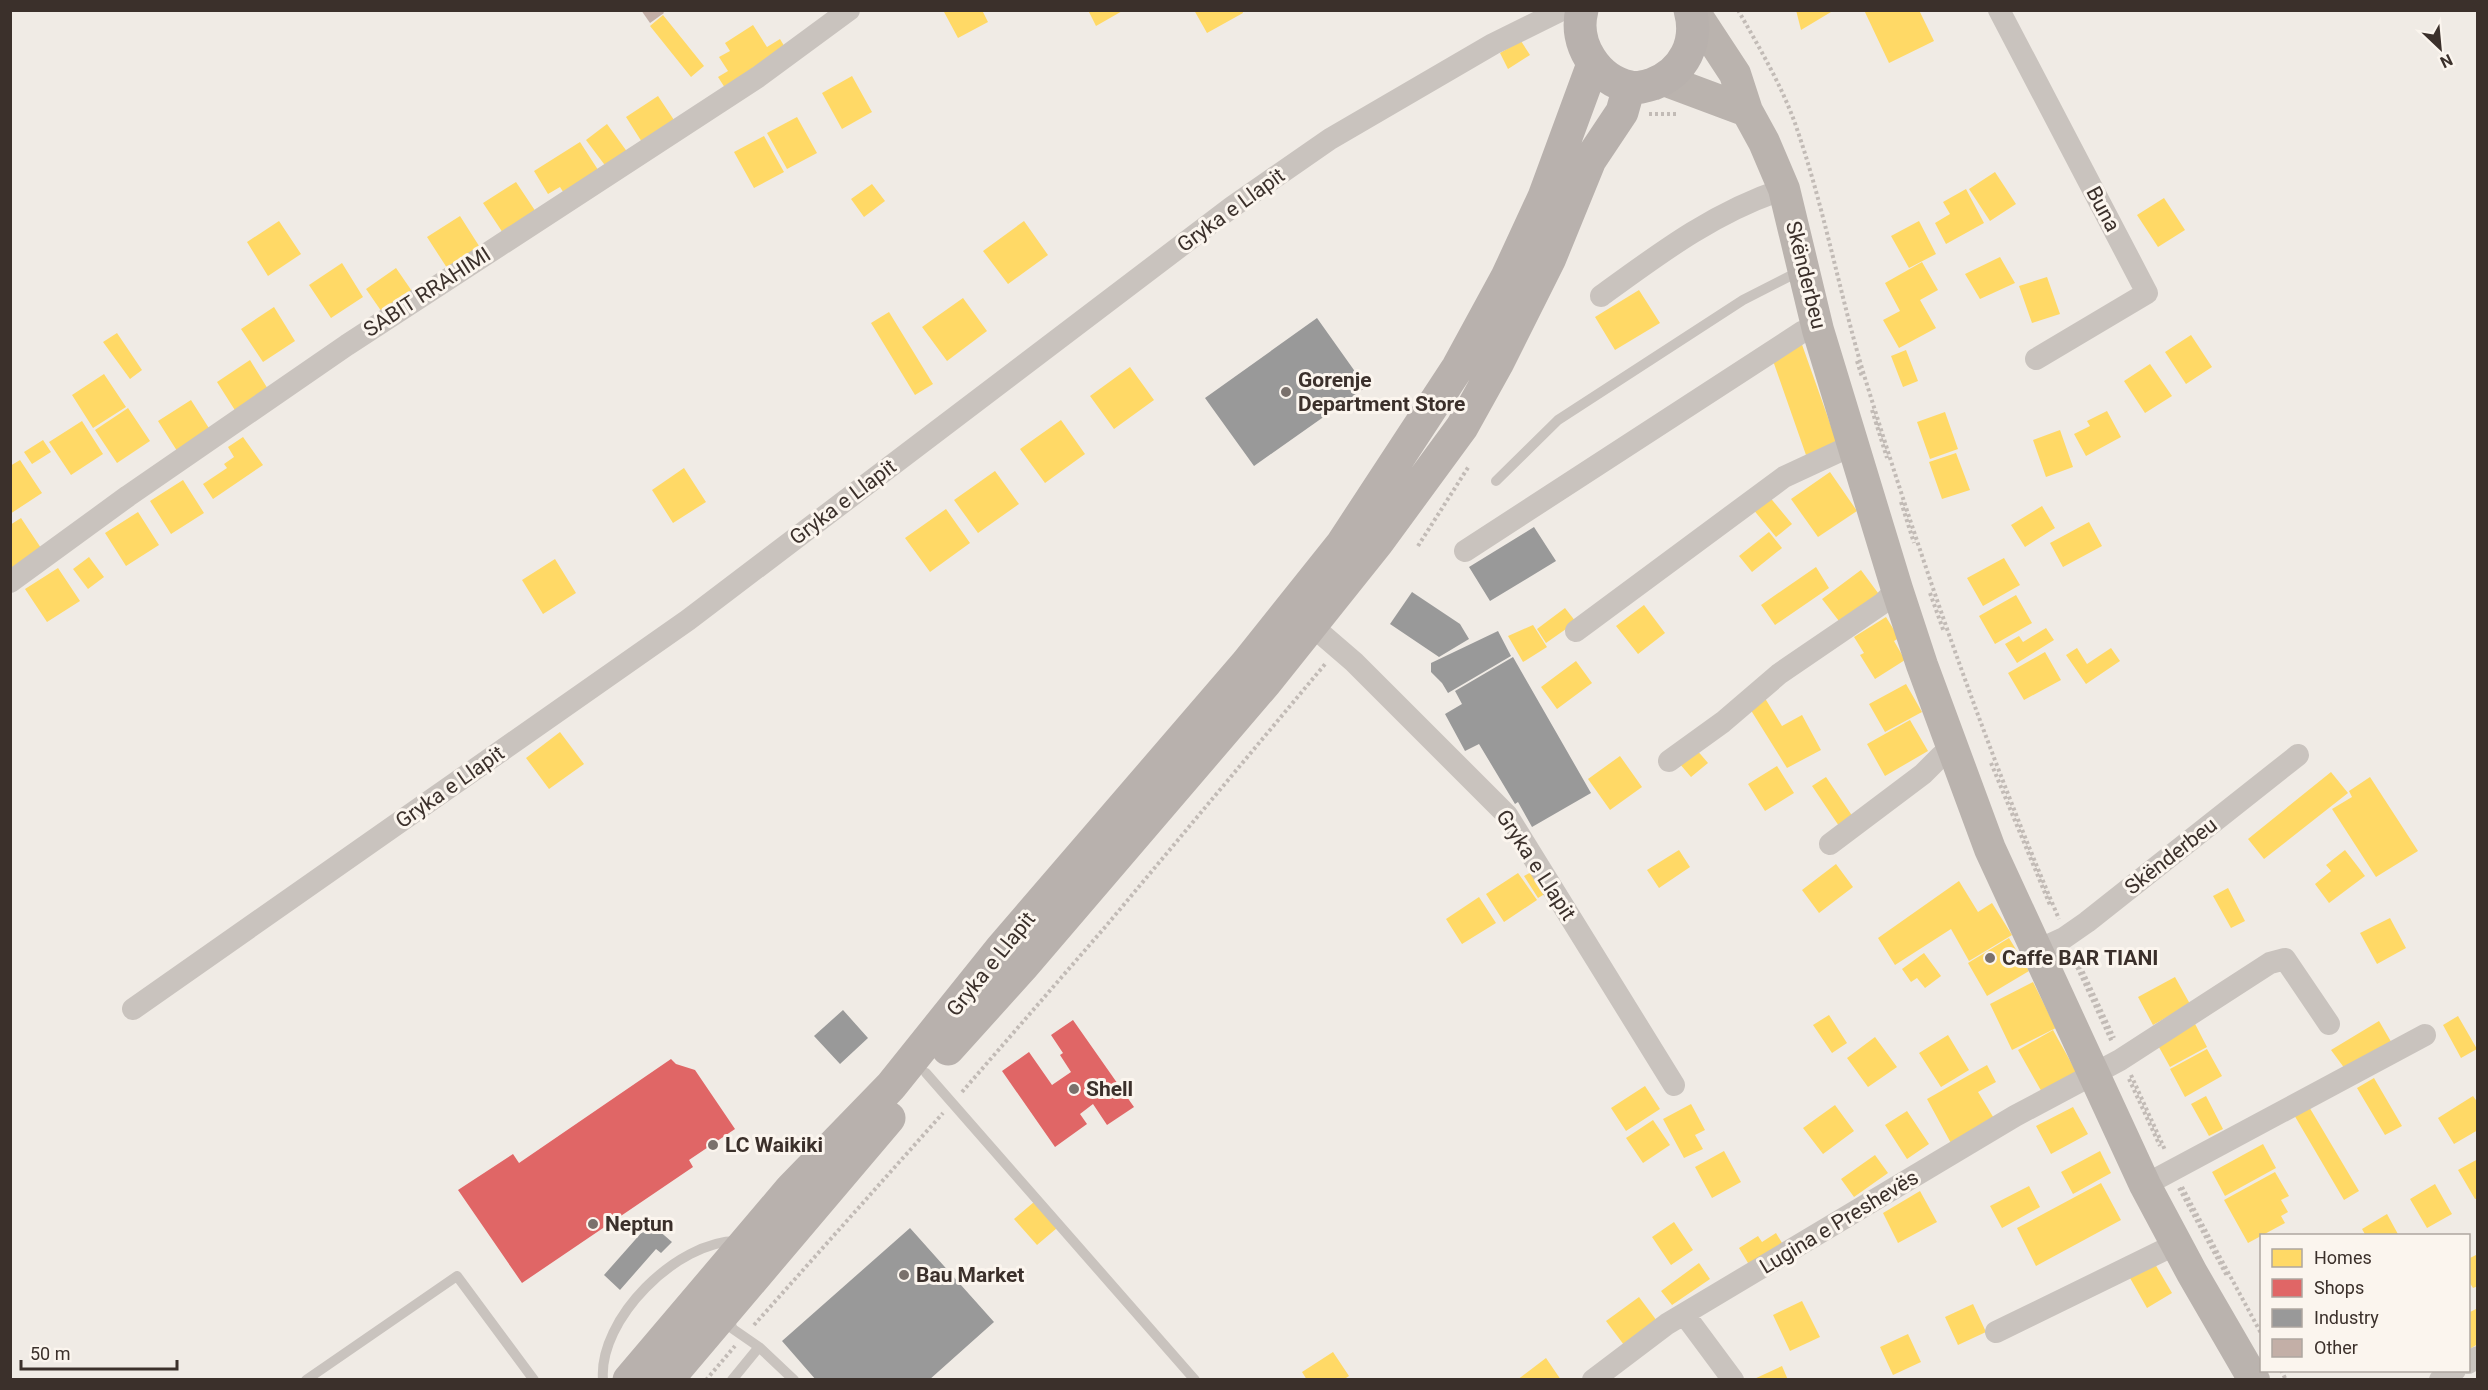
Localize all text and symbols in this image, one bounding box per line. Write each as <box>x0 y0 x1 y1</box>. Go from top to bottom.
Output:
north arrow <box>2410 18 2470 78</box>
text: N <box>2437 50 2456 72</box>
street label: Gryka e Llapit <box>1173 163 1289 257</box>
street label: Buna <box>2081 182 2125 236</box>
street label: Skënderbeu <box>1781 219 1831 331</box>
street label: SABIT RRAHIMI <box>359 242 495 342</box>
place label: Gorenje Department Store <box>1298 368 1465 416</box>
marker: Gorenje Department Store <box>1279 385 1293 399</box>
street label: Gryka e Llapit <box>785 454 901 550</box>
street label: Gryka e Llapit <box>391 741 509 833</box>
street label: Gryka e Llapit <box>1491 805 1581 925</box>
street label: Skënderbeu <box>2120 813 2222 899</box>
street label: Gryka e Llapit <box>942 907 1040 1021</box>
place label: Caffe BAR TIANI <box>2002 946 2158 970</box>
marker: Caffe BAR TIANI <box>1983 951 1997 965</box>
place label: Shell <box>1086 1077 1133 1101</box>
marker: Shell <box>1067 1082 1081 1096</box>
place label: LC Waikiki <box>725 1133 823 1157</box>
marker: LC Waikiki <box>706 1138 720 1152</box>
street label: Lugina e Preshevës <box>1755 1165 1923 1279</box>
place label: Neptun <box>605 1212 674 1236</box>
marker: Neptun <box>586 1217 600 1231</box>
legend <box>2260 1234 2470 1372</box>
text: Homes <box>2314 1247 2372 1268</box>
place label: Bau Market <box>916 1263 1024 1287</box>
marker: Bau Market <box>897 1268 911 1282</box>
text: Shops <box>2314 1277 2364 1298</box>
text: Industry <box>2314 1307 2379 1328</box>
scale bar <box>21 1333 177 1371</box>
text: Other <box>2314 1337 2358 1358</box>
text: 50 m <box>30 1343 70 1364</box>

